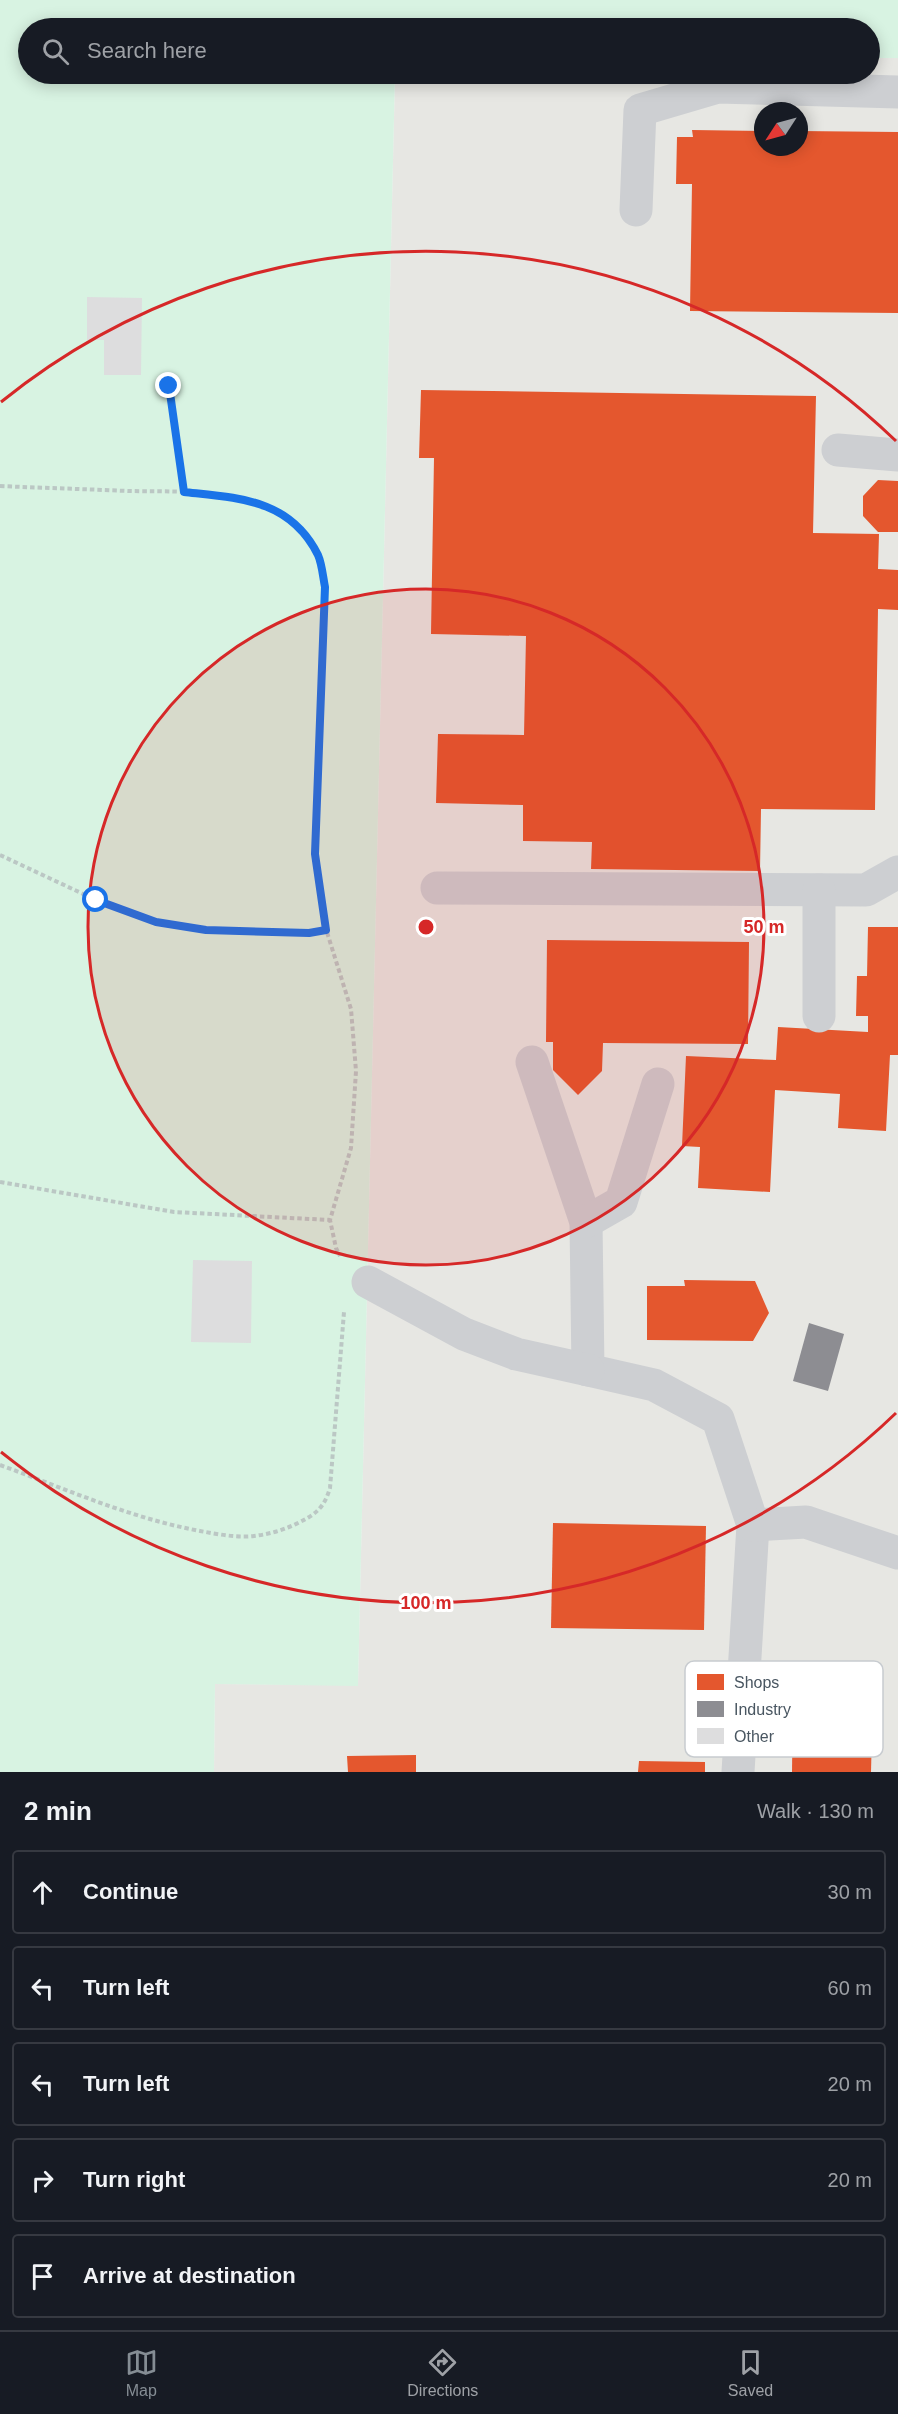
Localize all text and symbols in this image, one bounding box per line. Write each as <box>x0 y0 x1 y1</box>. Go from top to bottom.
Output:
search box <box>18 18 880 84</box>
icon: search <box>39 35 72 68</box>
text: Search here <box>87 38 207 63</box>
north arrow <box>754 102 808 156</box>
route end <box>155 372 181 398</box>
route start <box>82 886 108 912</box>
centre of rings <box>416 917 436 937</box>
text: 50 m <box>743 917 785 937</box>
text: 100 m <box>400 1593 452 1613</box>
legend <box>685 1661 883 1757</box>
text: Shops <box>734 1674 779 1691</box>
text: Industry <box>734 1701 791 1718</box>
text: Other <box>734 1728 775 1745</box>
text: 2 min <box>24 1796 92 1826</box>
text: Walk · 130 m <box>757 1800 874 1822</box>
icon: ahead <box>26 1876 59 1909</box>
text: Continue <box>83 1879 178 1904</box>
text: 30 m <box>828 1881 872 1903</box>
icon: left <box>26 1972 59 2005</box>
text: Turn left <box>83 1975 169 2000</box>
text: 60 m <box>828 1977 872 1999</box>
icon: left <box>26 2068 59 2101</box>
text: Turn left <box>83 2071 169 2096</box>
text: 20 m <box>828 2073 872 2095</box>
icon: right <box>26 2164 59 2197</box>
text: Turn right <box>83 2167 185 2192</box>
text: 20 m <box>828 2169 872 2191</box>
icon: arrive <box>26 2260 59 2293</box>
text: Arrive at destination <box>83 2263 296 2288</box>
tab: Map <box>125 2346 158 2400</box>
tab: Directions <box>407 2346 478 2400</box>
tab: Saved <box>728 2346 773 2400</box>

